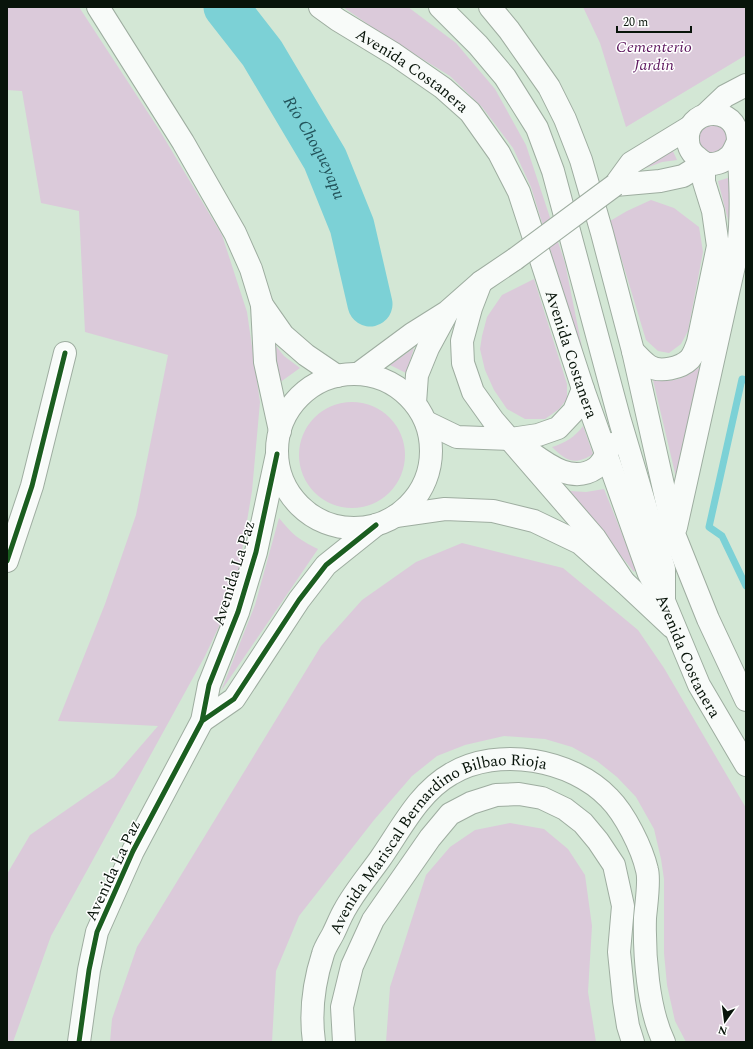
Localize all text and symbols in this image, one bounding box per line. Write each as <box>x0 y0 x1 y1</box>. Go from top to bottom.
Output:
scale bar <box>617 8 691 34</box>
text: 20 m <box>623 13 648 32</box>
street label: Avenida Costanera <box>351 22 474 119</box>
park label: Cementerio Jardín <box>616 35 692 77</box>
water label: Río Choqueyapu <box>276 91 352 204</box>
street label: Avenida Costanera <box>539 287 604 422</box>
street label: Avenida La Paz <box>207 518 261 629</box>
street label: Avenida Costanera <box>649 590 727 723</box>
street label: Avenida Mariscal Bernardino Bilbao Rioja <box>324 748 550 938</box>
street label: Avenida La Paz <box>79 816 147 925</box>
north arrow <box>705 1001 745 1041</box>
text: N <box>716 1021 729 1040</box>

